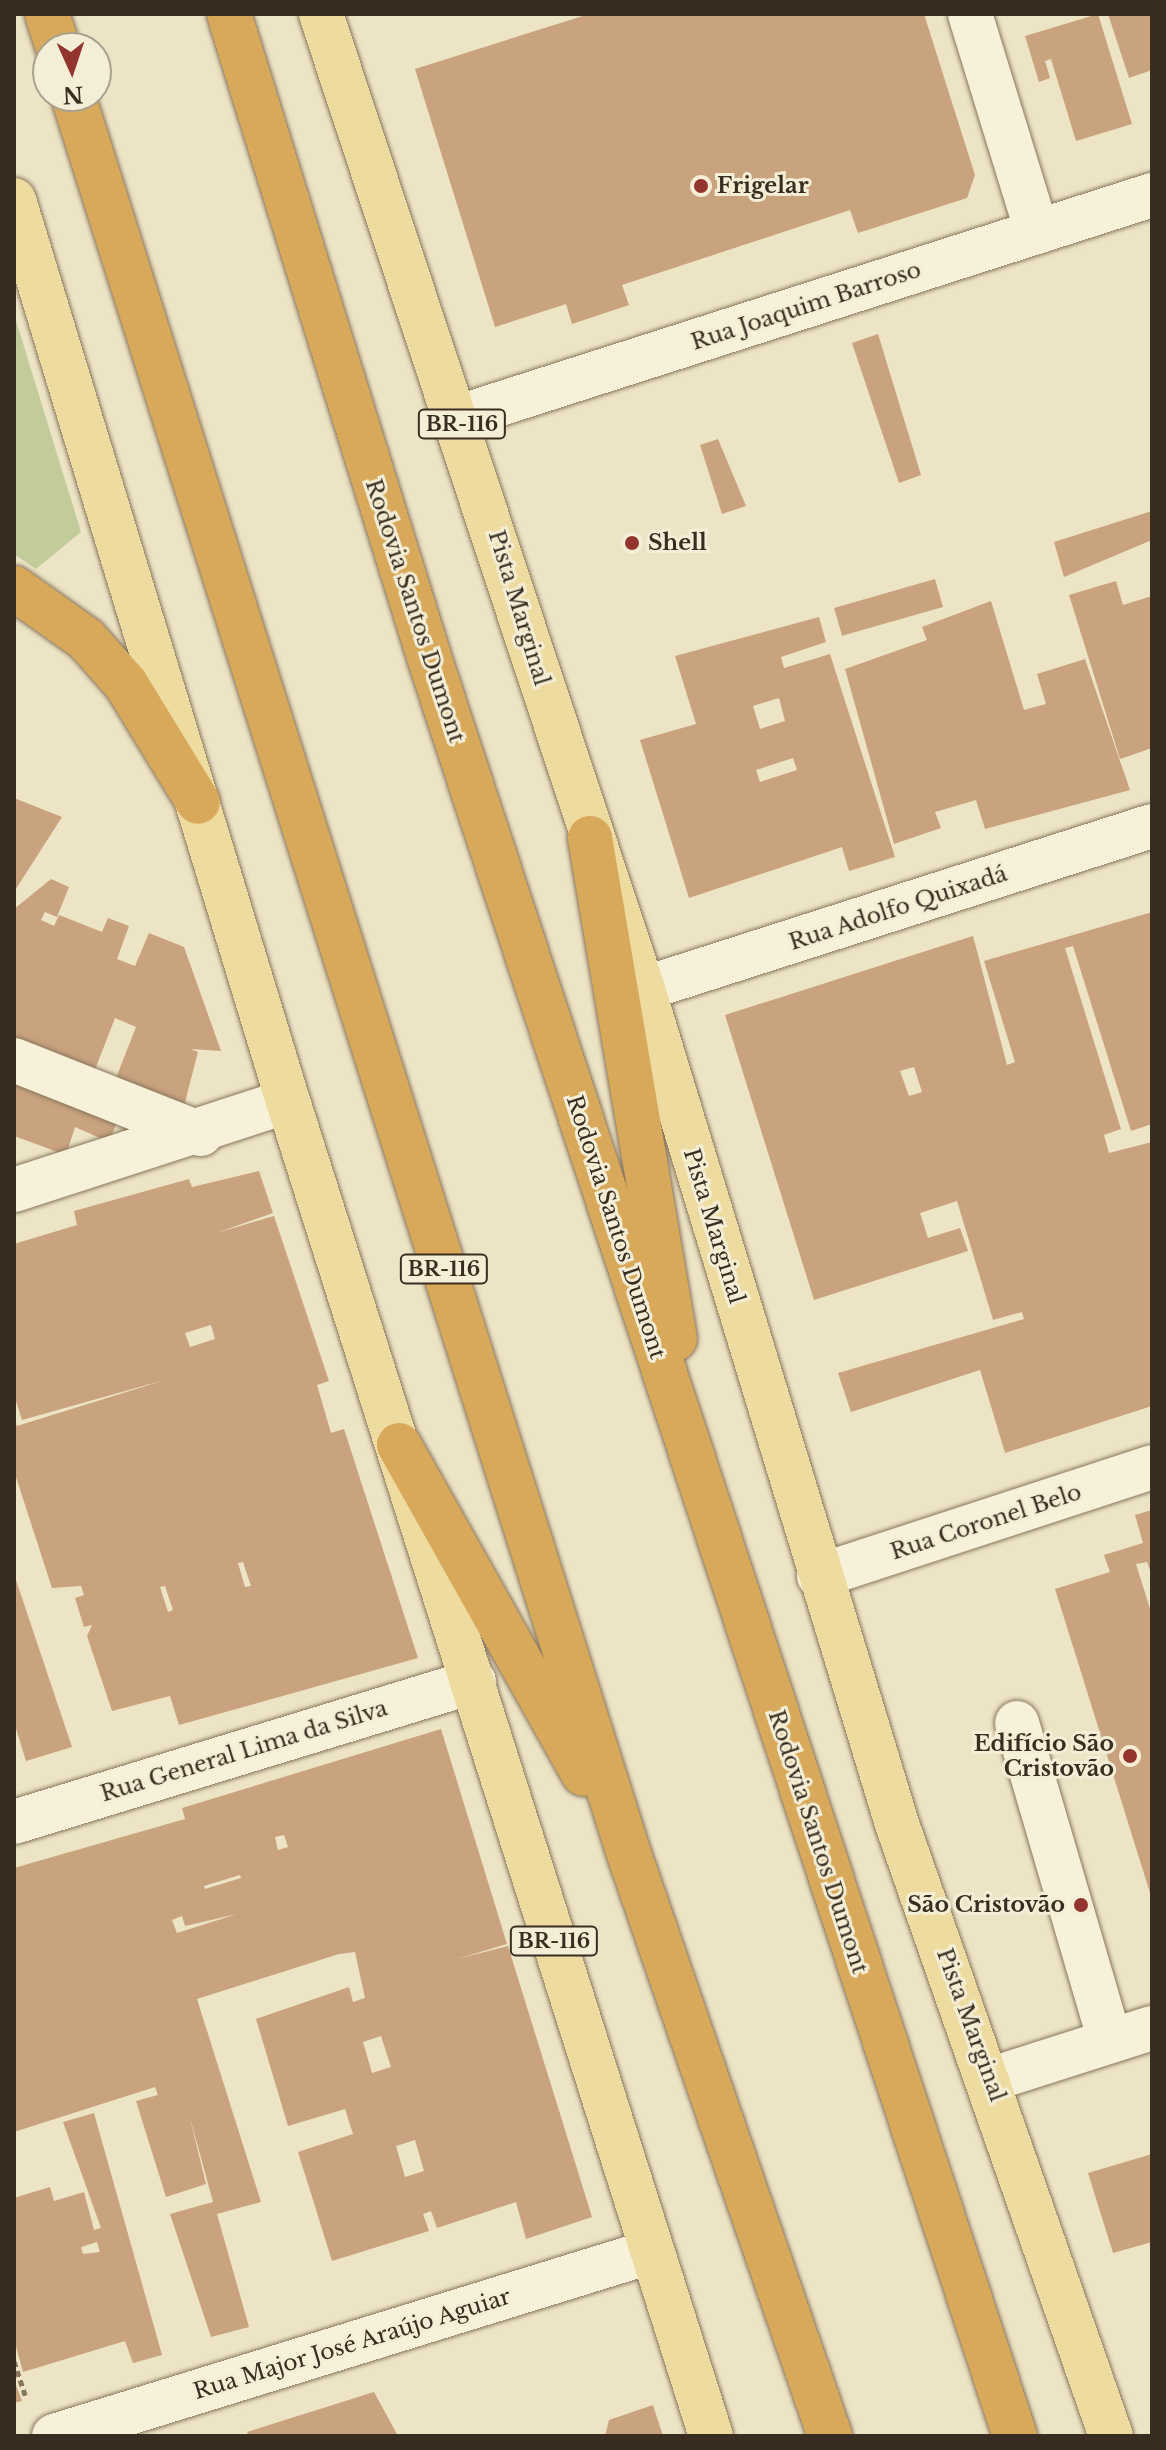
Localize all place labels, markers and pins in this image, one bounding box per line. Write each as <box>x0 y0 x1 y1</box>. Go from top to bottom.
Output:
place label: Frigelar <box>717 173 809 199</box>
marker: Frigelar <box>692 177 710 195</box>
place label: Shell <box>648 530 707 556</box>
marker: Shell <box>623 534 641 552</box>
place label: Edifício São Cristovão <box>974 1730 1114 1782</box>
marker: Edifício São Cristovão <box>1121 1747 1139 1765</box>
place label: São Cristovão <box>907 1892 1065 1918</box>
marker: São Cristovão <box>1072 1896 1090 1914</box>

